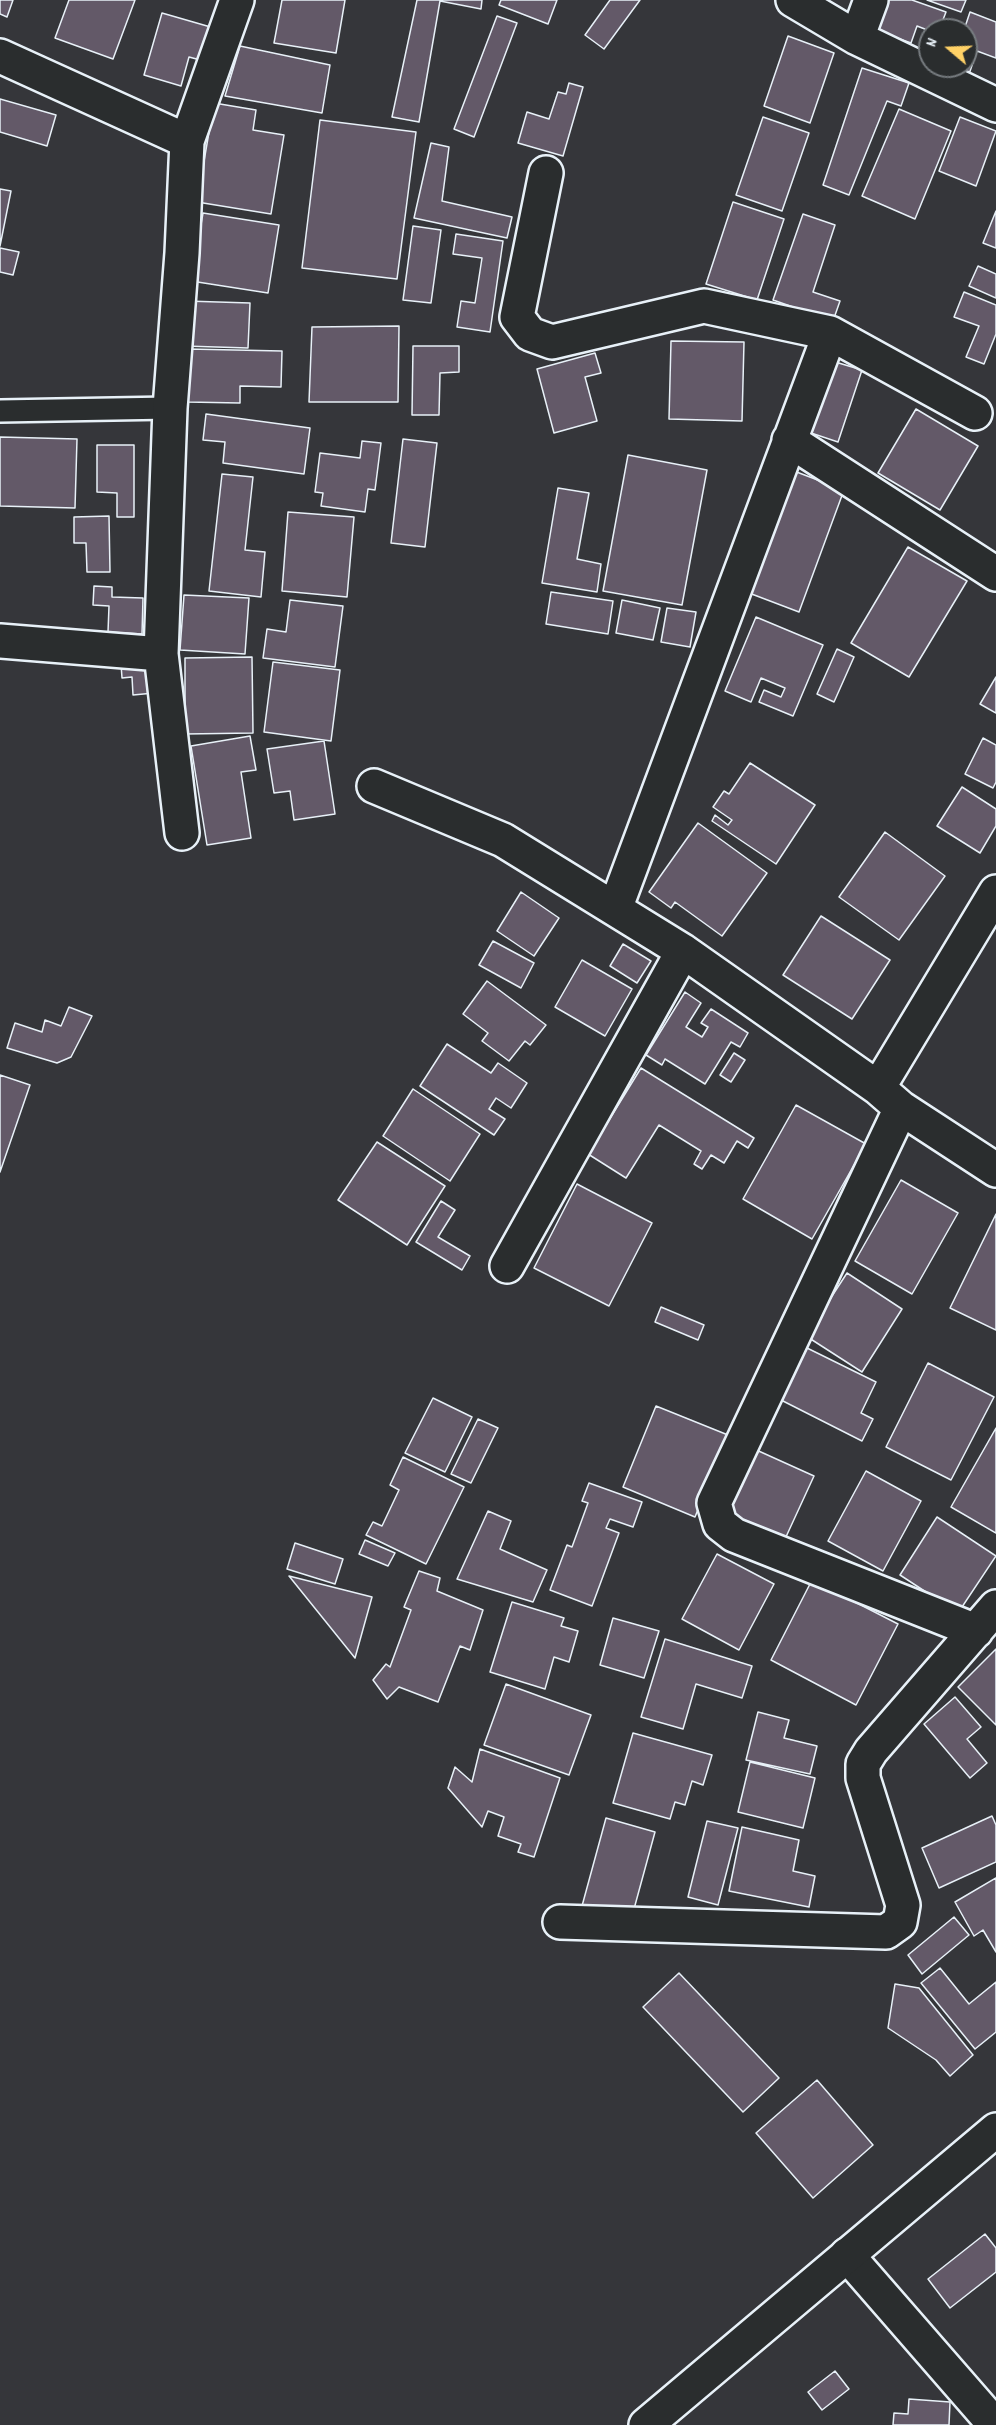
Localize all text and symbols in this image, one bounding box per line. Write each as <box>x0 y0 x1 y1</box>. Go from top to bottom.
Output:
north arrow <box>918 18 978 78</box>
text: N <box>920 35 945 50</box>

